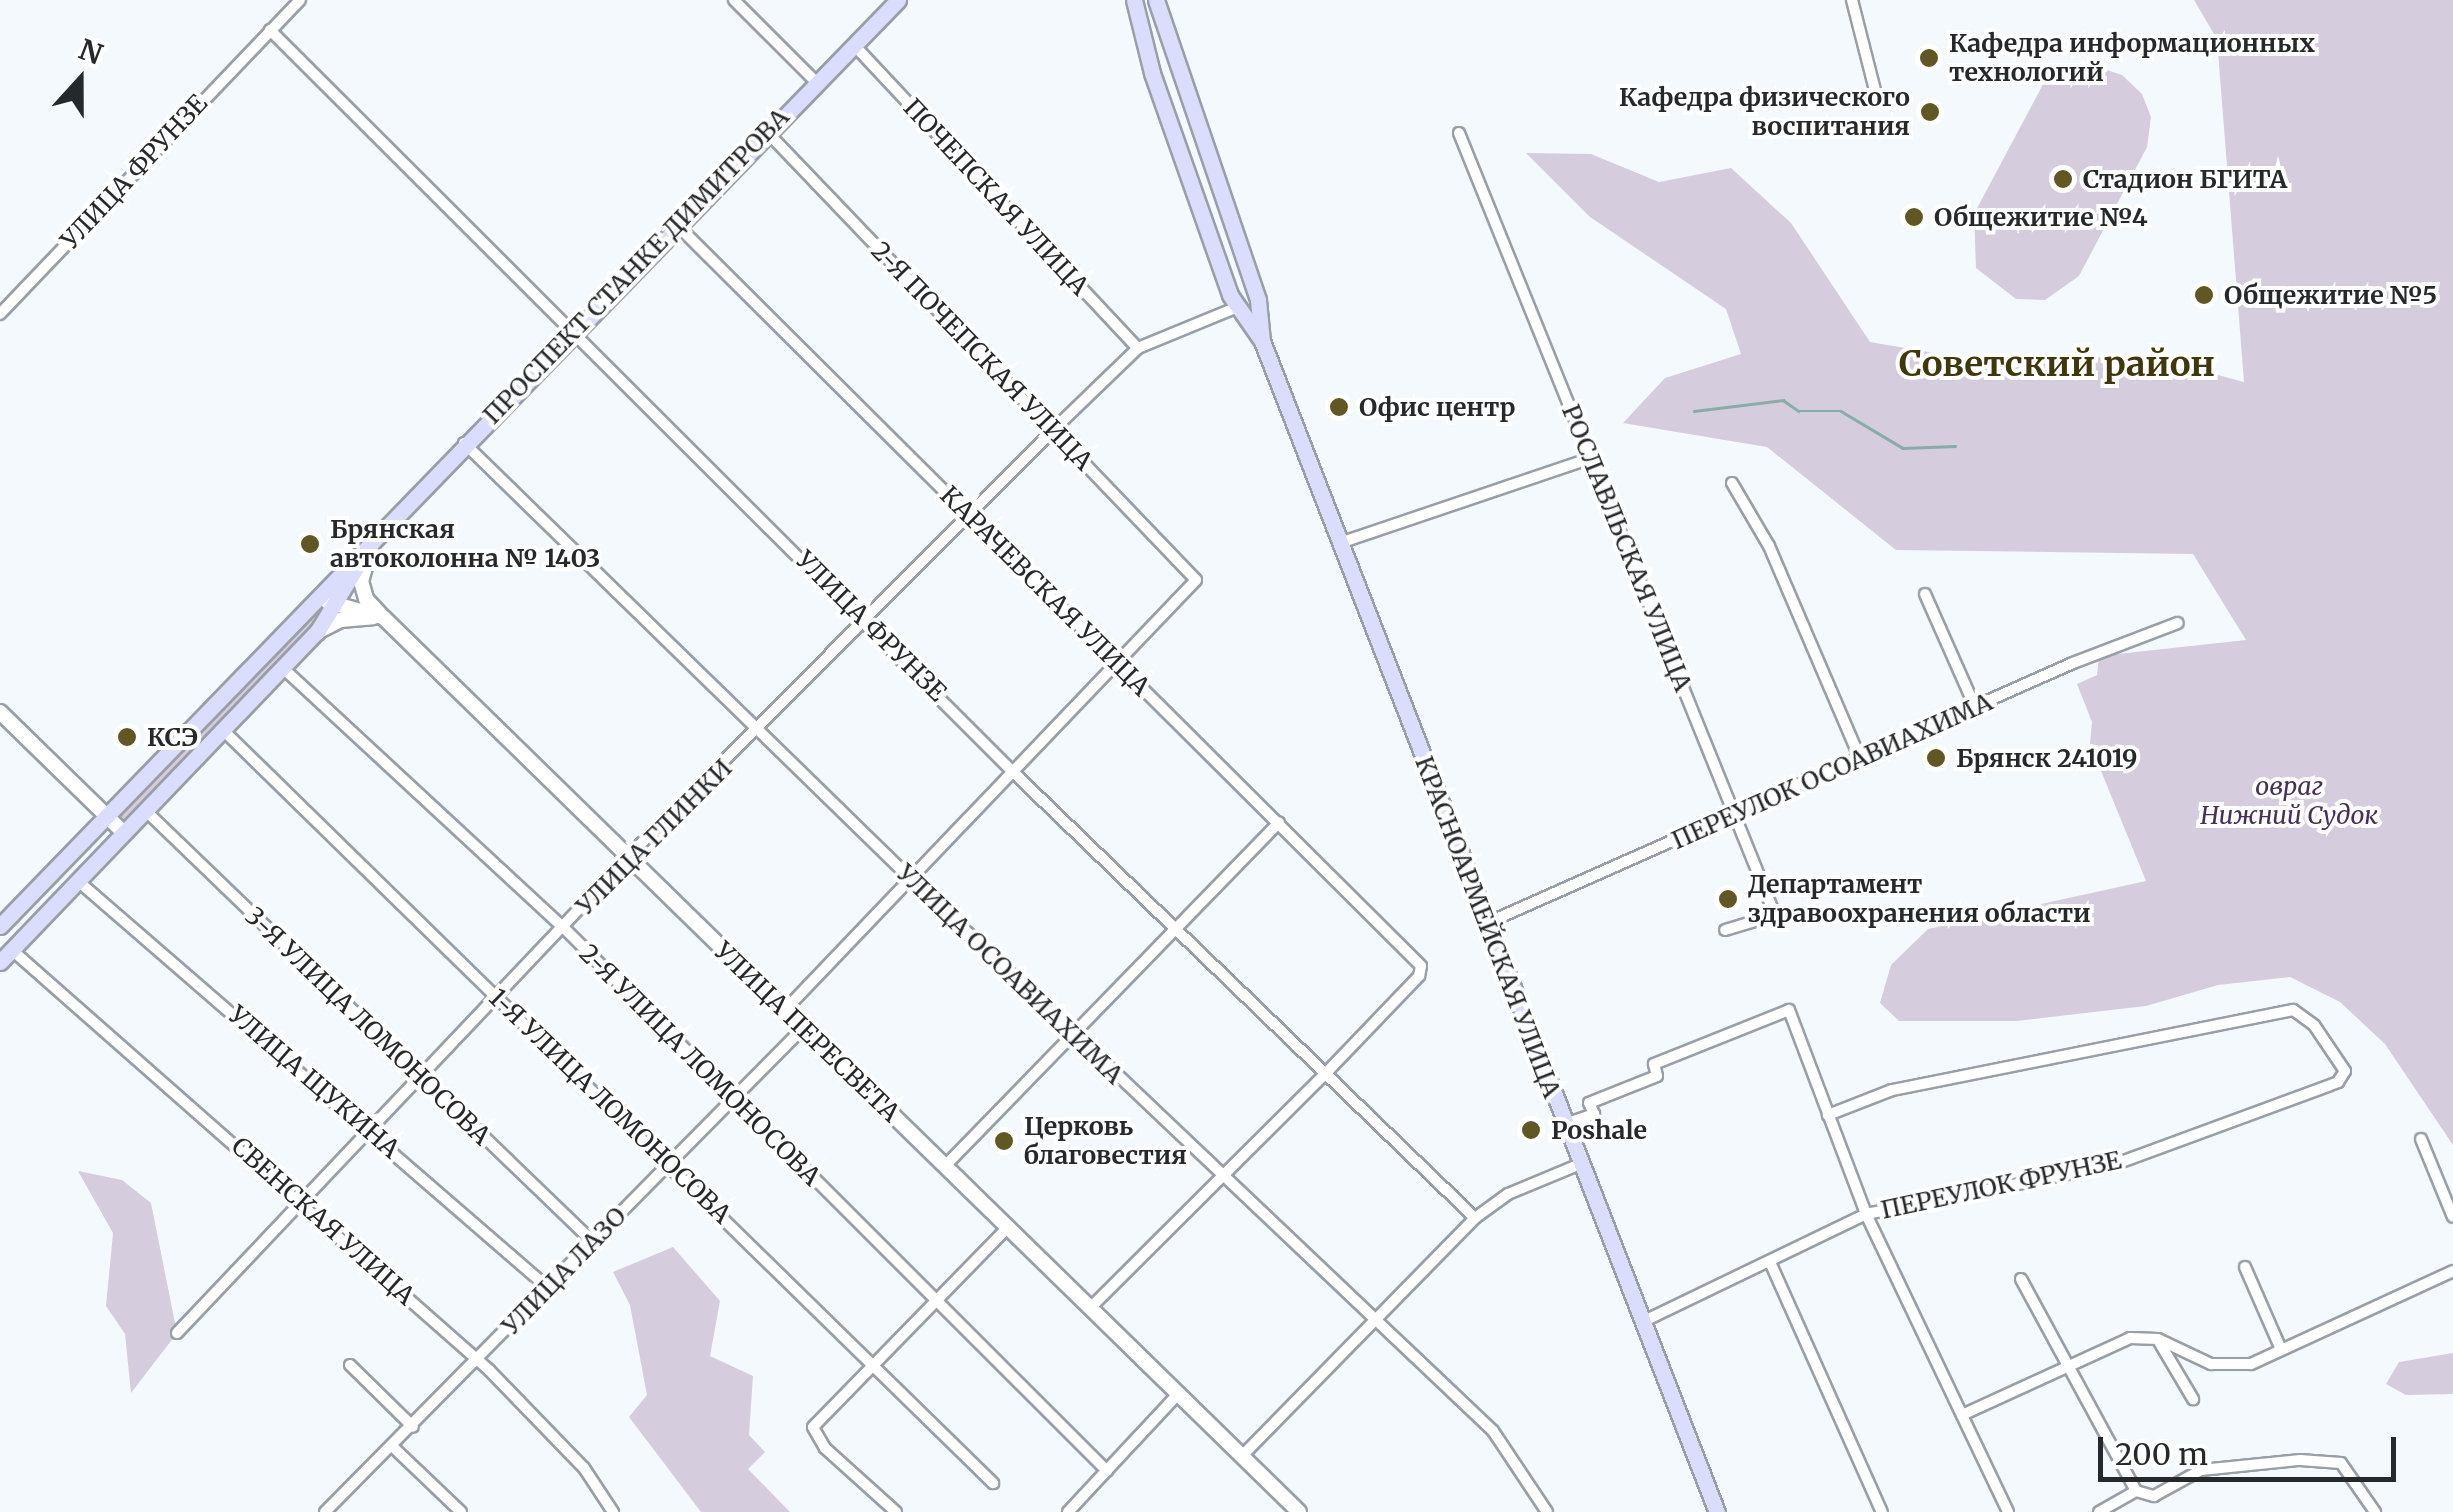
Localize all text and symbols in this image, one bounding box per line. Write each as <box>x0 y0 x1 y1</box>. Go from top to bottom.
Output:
place label: Кафедра информационных технологий <box>1949 29 2315 88</box>
north arrow <box>30 30 130 130</box>
text: N <box>74 31 108 73</box>
marker: Кафедра информационных технологий <box>1918 47 1940 69</box>
place label: Кафедра физического воспитания <box>1619 83 1910 142</box>
street label: УЛИЦА ФРУНЗЕ <box>55 89 213 255</box>
street label: ПОЧЕПСКАЯ УЛИЦА <box>897 93 1095 301</box>
marker: Кафедра физического воспитания <box>1919 101 1941 123</box>
street label: ПРОСПЕКТ СТАНКЕ ДИМИТРОВА <box>477 102 795 430</box>
place label: Стадион БГИТА <box>2083 164 2287 194</box>
marker: Стадион БГИТА <box>2052 168 2074 190</box>
place label: Общежитие №4 <box>1934 202 2148 232</box>
marker: Общежитие №4 <box>1903 206 1925 228</box>
street label: 2-Я ПОЧЕПСКАЯ УЛИЦА <box>865 236 1099 476</box>
place label: Общежитие №5 <box>2224 280 2437 310</box>
marker: Общежитие №5 <box>2193 284 2215 306</box>
district label: Советский район <box>1899 343 2215 385</box>
place label: Офис центр <box>1359 392 1515 422</box>
marker: Офис центр <box>1328 396 1350 418</box>
street label: РОСЛАВЛЬСКАЯ УЛИЦА <box>1556 400 1698 696</box>
street label: КАРАЧЕВСКАЯ УЛИЦА <box>934 480 1156 702</box>
place label: Брянская автоколонна № 1403 <box>330 515 600 574</box>
marker: Брянская автоколонна № 1403 <box>299 533 321 555</box>
street label: УЛИЦА ФРУНЗЕ <box>790 545 952 707</box>
street label: ПЕРЕУЛОК ОСОАВИАХИМА <box>1667 687 1997 855</box>
place label: КСЭ <box>147 722 198 752</box>
marker: КСЭ <box>116 726 138 748</box>
place label: Брянск 241019 <box>1956 743 2137 773</box>
marker: Брянск 241019 <box>1925 747 1947 769</box>
street label: КРАСНОАРМЕЙСКАЯ УЛИЦА <box>1409 752 1567 1102</box>
street label: УЛИЦА ГЛИНКИ <box>570 753 738 921</box>
park label: овраг Нижний Судок <box>2200 772 2378 831</box>
street label: УЛИЦА ОСОАВИАХИМА <box>891 858 1129 1090</box>
place label: Департамент здравоохранения области <box>1748 870 2091 929</box>
marker: Департамент здравоохранения области <box>1717 888 1739 910</box>
street label: 3-Я УЛИЦА ЛОМОНОСОВА <box>239 901 497 1151</box>
street label: УЛИЦА ПЕРЕСВЕТА <box>708 936 906 1128</box>
street label: 2-Я УЛИЦА ЛОМОНОСОВА <box>573 938 827 1192</box>
street label: 1-Я УЛИЦА ЛОМОНОСОВА <box>483 983 737 1229</box>
street label: УЛИЦА ЩУКИНА <box>223 1000 405 1164</box>
place label: Церковь благовестия <box>1024 1112 1187 1171</box>
place label: Poshale <box>1551 1115 1647 1145</box>
marker: Poshale <box>1520 1119 1542 1141</box>
marker: Церковь благовестия <box>993 1130 1015 1152</box>
street label: СВЕНСКАЯ УЛИЦА <box>225 1131 421 1311</box>
street label: ПЕРЕУЛОК ФРУНЗЕ <box>1878 1145 2124 1225</box>
street label: УЛИЦА ЛАЗО <box>496 1201 632 1341</box>
scale bar <box>2103 1417 2400 1479</box>
text: 200 m <box>2115 1435 2208 1473</box>

